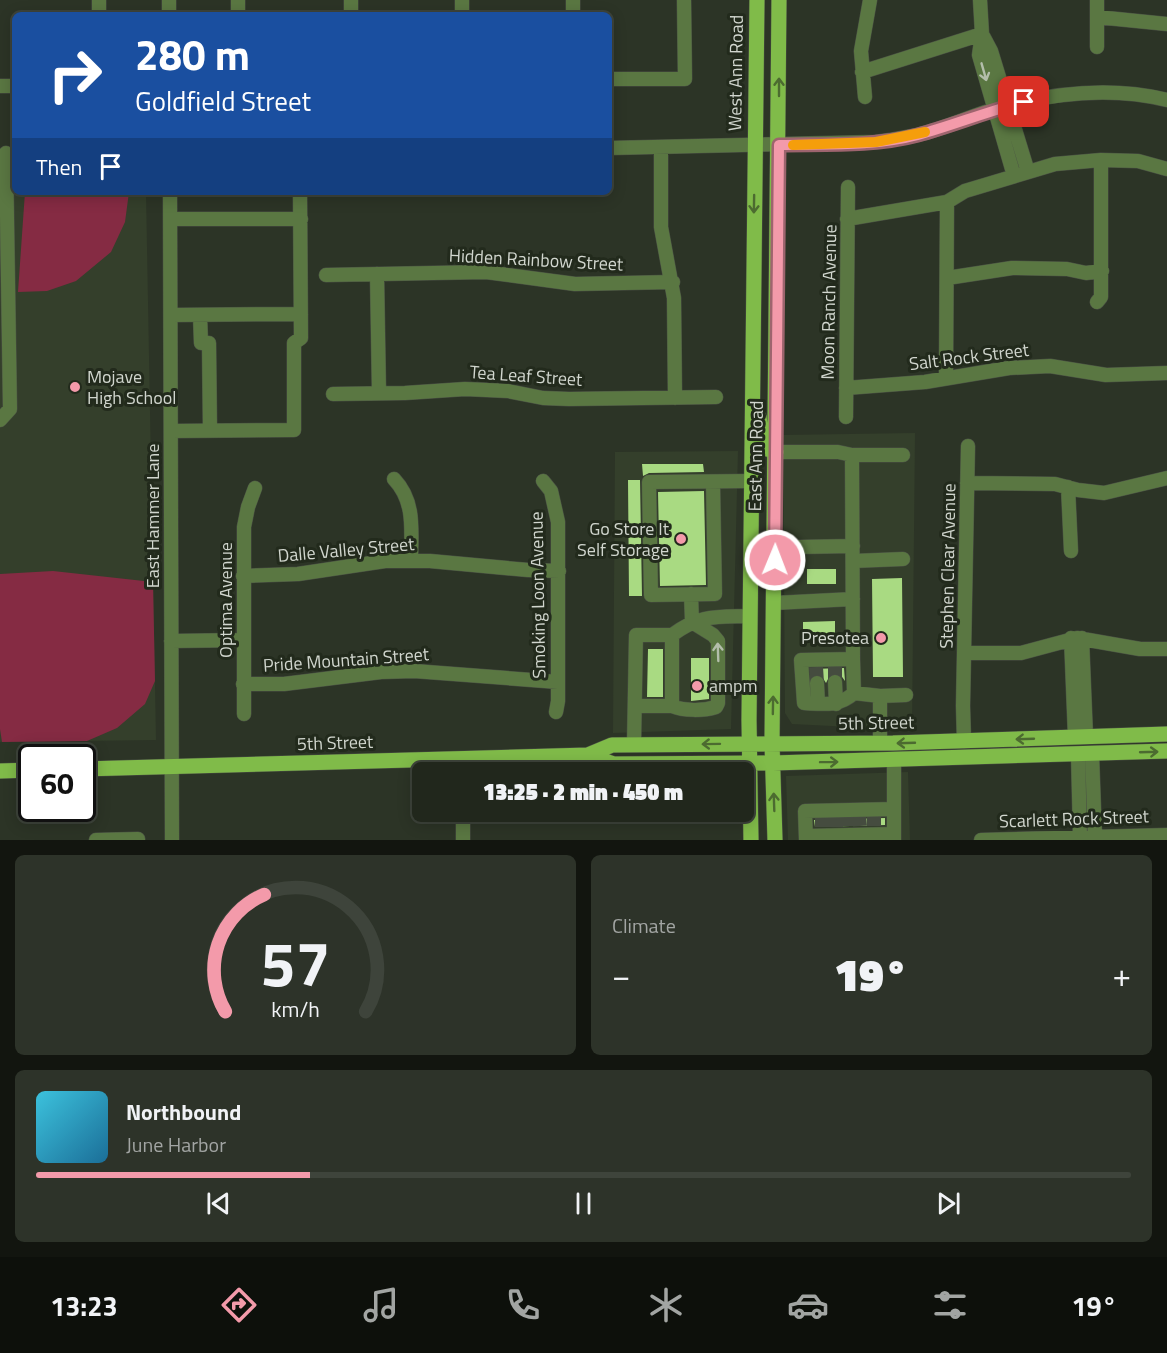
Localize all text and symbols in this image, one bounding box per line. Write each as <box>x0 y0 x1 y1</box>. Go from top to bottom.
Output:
street label: West Ann Road <box>721 15 750 131</box>
text: 280 m <box>135 22 250 86</box>
icon: right <box>36 36 114 114</box>
one-way arrow <box>979 62 990 81</box>
pin <box>998 76 1049 127</box>
one-way arrow <box>773 77 785 97</box>
text: Goldfield Street <box>135 80 311 121</box>
icon: arrive <box>1007 85 1040 118</box>
text: Then <box>36 150 82 184</box>
icon: arrive <box>94 150 127 183</box>
one-way arrow <box>748 194 760 214</box>
street label: Moon Ranch Avenue <box>814 224 843 380</box>
street label: Hidden Rainbow Street <box>448 241 625 278</box>
street label: Salt Rock Street <box>908 336 1031 377</box>
street label: Tea Leaf Street <box>469 358 584 393</box>
place label: Mojave High School <box>87 363 176 411</box>
marker: Mojave High School <box>68 380 82 394</box>
street label: East Ann Road <box>741 400 770 512</box>
street label: East Hammer Lane <box>139 444 166 588</box>
street label: Stephen Clear Avenue <box>933 483 962 649</box>
street label: Smoking Loon Avenue <box>523 511 552 679</box>
place label: Go Store It Self Storage <box>577 515 670 563</box>
position arrow <box>743 528 807 592</box>
street label: Dalle Valley Street <box>276 530 416 569</box>
marker: Go Store It Self Storage <box>674 532 688 546</box>
street label: Optima Avenue <box>212 542 239 658</box>
place label: Presotea <box>801 624 869 651</box>
marker: Presotea <box>874 631 888 645</box>
street label: Pride Mountain Street <box>262 640 431 679</box>
one-way arrow <box>712 642 723 662</box>
place label: ampm <box>709 672 758 699</box>
marker: ampm <box>690 679 704 693</box>
one-way arrow <box>767 695 778 715</box>
street label: 5th Street <box>838 708 915 737</box>
street label: 5th Street <box>296 728 374 757</box>
one-way arrow <box>1015 733 1035 744</box>
one-way arrow <box>896 737 916 748</box>
one-way arrow <box>701 738 721 750</box>
speed limit sign: 60 <box>18 744 96 822</box>
one-way arrow <box>1139 746 1159 758</box>
one-way arrow <box>818 756 838 767</box>
text: 13:25 · 2 min · 450 m <box>483 775 683 809</box>
one-way arrow <box>769 792 780 812</box>
street label: Scarlett Rock Street <box>999 802 1150 835</box>
text: Climate <box>612 910 676 941</box>
text: 57 <box>261 915 330 1010</box>
text: 19° <box>834 940 909 1008</box>
text: − <box>612 950 630 1000</box>
text: + <box>1113 950 1131 1000</box>
text: km/h <box>271 993 320 1025</box>
text: Northbound <box>126 1095 241 1129</box>
text: June Harbor <box>126 1129 226 1160</box>
icon: previous <box>202 1187 235 1220</box>
icon: pause <box>567 1187 600 1220</box>
icon: next <box>932 1187 965 1220</box>
icon: directions <box>218 1284 260 1326</box>
icon: music <box>360 1284 402 1326</box>
icon: phone <box>502 1284 544 1326</box>
icon: climate <box>645 1284 687 1326</box>
icon: car <box>787 1284 829 1326</box>
icon: filters <box>929 1284 971 1326</box>
text: 13:23 <box>50 1285 118 1326</box>
text: 19° <box>1071 1285 1117 1326</box>

